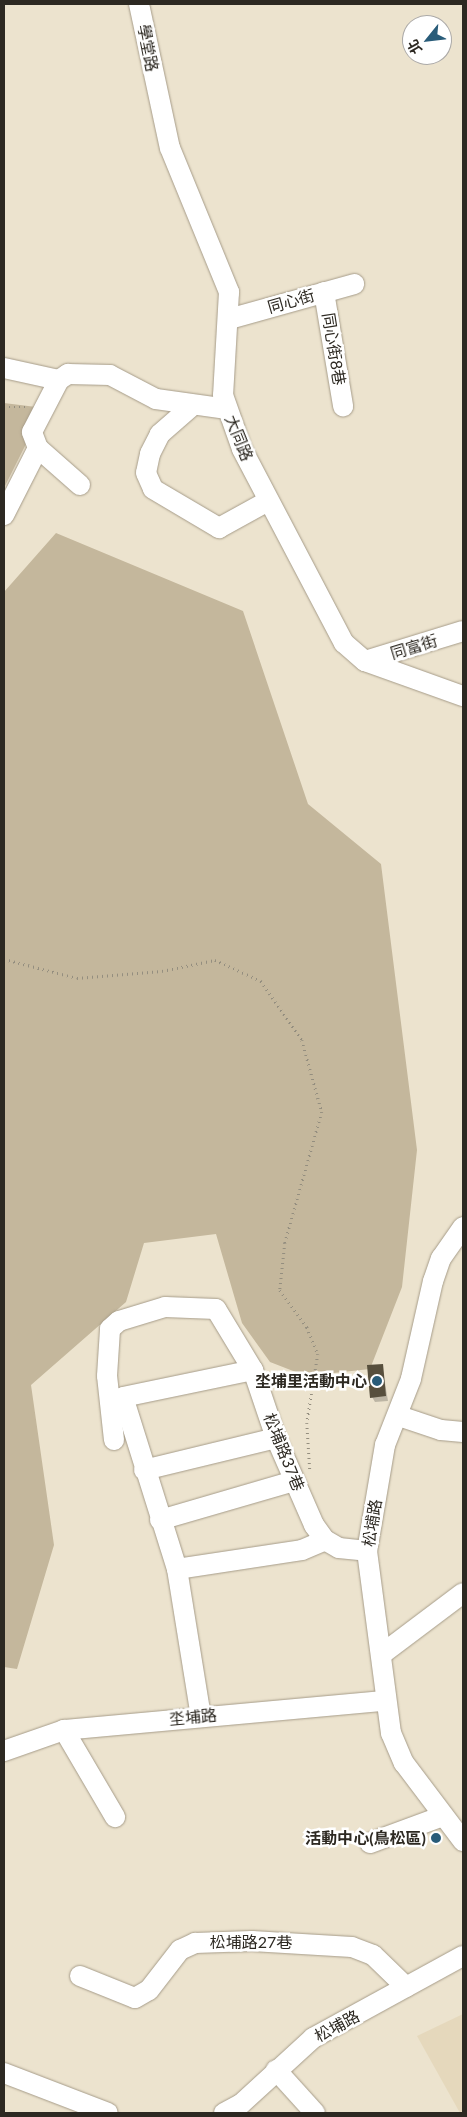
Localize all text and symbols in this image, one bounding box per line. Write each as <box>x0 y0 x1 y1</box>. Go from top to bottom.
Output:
north arrow <box>402 15 452 65</box>
street label: 學堂路 <box>134 23 162 73</box>
text: 北 <box>403 37 425 57</box>
street label: 同心街 <box>265 285 317 317</box>
street label: 同心街8巷 <box>319 311 349 387</box>
street label: 大同路 <box>221 412 257 464</box>
street label: 同富街 <box>388 631 440 663</box>
place label: 坔埔里活動中心 <box>255 1371 367 1391</box>
marker: 坔埔里活動中心 <box>371 1375 383 1387</box>
street label: 松埔路37巷 <box>260 1410 308 1494</box>
street label: 松埔路 <box>359 1498 385 1548</box>
street label: 坔埔路 <box>168 1705 218 1729</box>
place label: 活動中心(鳥松區) <box>305 1828 426 1848</box>
marker: 活動中心(鳥松區) <box>430 1832 442 1844</box>
street label: 松埔路27巷 <box>210 1932 292 1952</box>
street label: 松埔路 <box>311 2006 363 2046</box>

